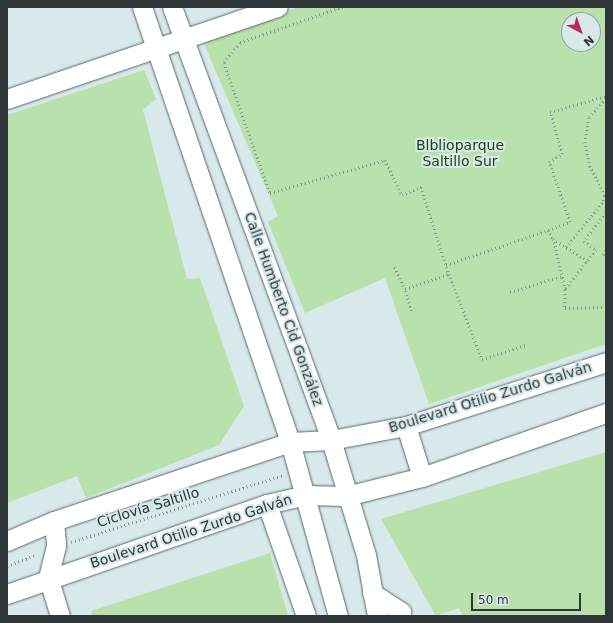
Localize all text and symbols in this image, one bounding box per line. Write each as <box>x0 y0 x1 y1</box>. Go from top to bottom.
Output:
north arrow <box>561 12 601 52</box>
text: N <box>581 33 596 49</box>
park label: Blblioparque Saltillo Sur <box>416 137 504 170</box>
street label: Calle Humberto Cid González <box>241 210 327 408</box>
street label: Boulevard Otilio Zurdo Galván <box>386 358 594 436</box>
street label: Ciclovía Saltillo <box>95 483 201 531</box>
street label: Boulevard Otilio Zurdo Galván <box>88 490 294 572</box>
scale bar <box>473 585 583 611</box>
text: 50 m <box>478 593 509 607</box>

